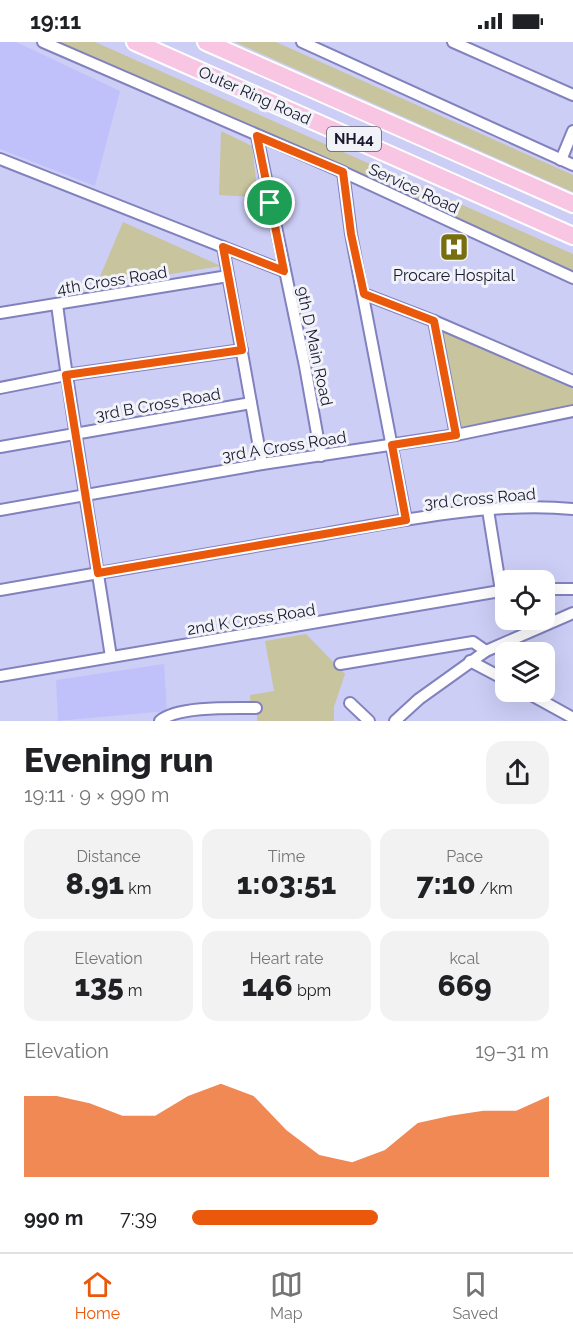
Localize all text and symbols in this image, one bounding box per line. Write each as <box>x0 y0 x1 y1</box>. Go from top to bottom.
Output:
text: 19:11 <box>30 8 81 34</box>
street label: Outer Ring Road <box>196 62 314 129</box>
road number: NH44 <box>327 127 381 151</box>
street label: Service Road <box>366 159 462 218</box>
pin <box>244 177 295 228</box>
icon: arrive <box>253 186 286 219</box>
hospital icon: Procare Hospital <box>438 231 470 263</box>
street label: 4th Cross Road <box>56 262 169 299</box>
place label: Procare Hospital <box>393 266 516 285</box>
street label: 9th D Main Road <box>293 285 336 408</box>
street label: 3rd B Cross Road <box>94 384 222 425</box>
street label: 3rd A Cross Road <box>221 427 348 466</box>
street label: 3rd Cross Road <box>424 484 537 513</box>
map controls <box>495 570 555 702</box>
button: locate <box>495 570 555 630</box>
street label: 2nd K Cross Road <box>186 600 317 639</box>
button: layers <box>495 642 555 702</box>
text: Evening run <box>24 741 214 780</box>
button: share <box>486 741 549 804</box>
text: 19:11 · 9 × 990 m <box>24 783 169 807</box>
text: Distance <box>76 847 141 866</box>
text: Time <box>268 847 305 866</box>
text: Pace <box>446 847 483 866</box>
text: 8.91 <box>66 866 124 901</box>
text: 1:03:51 <box>237 866 336 901</box>
text: 7:10 <box>416 866 476 901</box>
text: km <box>124 879 151 898</box>
text: /km <box>476 879 513 898</box>
text: Elevation <box>75 949 142 968</box>
text: Heart rate <box>250 949 323 968</box>
text: kcal <box>450 949 479 968</box>
text: 135 <box>74 968 124 1003</box>
text: 146 <box>242 968 293 1003</box>
text: 669 <box>437 968 492 1003</box>
text: m <box>124 981 143 1000</box>
text: bpm <box>293 981 331 1000</box>
text: Elevation <box>24 1039 109 1063</box>
text: 19–31 m <box>475 1039 549 1063</box>
text: 990 m <box>24 1206 83 1230</box>
text: 7:39 <box>120 1206 157 1230</box>
tab: Home <box>75 1268 120 1323</box>
tab: Map <box>270 1268 303 1323</box>
tab: Saved <box>452 1268 498 1323</box>

